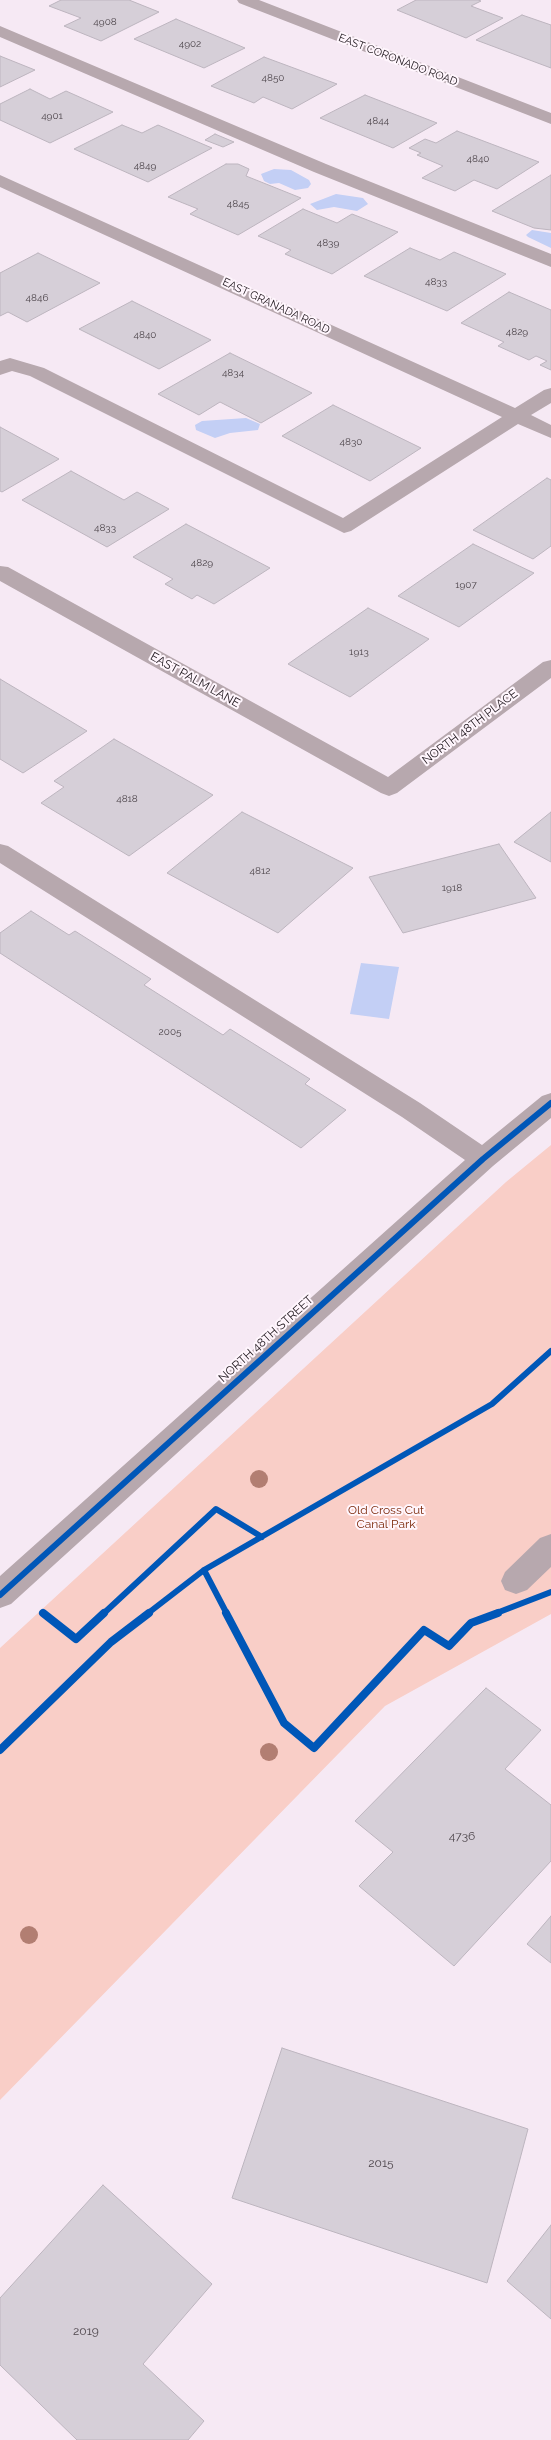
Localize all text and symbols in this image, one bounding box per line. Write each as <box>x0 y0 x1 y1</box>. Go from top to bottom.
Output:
house number: 4908 <box>93 16 117 28</box>
street label: EAST CORONADO ROAD <box>336 31 460 89</box>
house number: 4902 <box>179 38 201 50</box>
house number: 4850 <box>262 72 284 84</box>
house number: 4901 <box>41 110 63 122</box>
house number: 4844 <box>367 115 389 127</box>
house number: 4840 <box>467 153 489 165</box>
house number: 4849 <box>134 160 156 172</box>
house number: 4845 <box>227 198 249 210</box>
house number: 4839 <box>317 237 339 249</box>
street label: EAST GRANADA ROAD <box>220 275 332 337</box>
house number: 4833 <box>425 276 447 288</box>
house number: 4846 <box>26 292 48 304</box>
house number: 4829 <box>506 326 528 338</box>
house number: 4840 <box>134 329 156 341</box>
house number: 4834 <box>222 367 244 379</box>
house number: 4830 <box>340 436 362 448</box>
house number: 4833 <box>94 522 116 534</box>
house number: 4829 <box>191 557 213 569</box>
house number: 1907 <box>455 579 477 591</box>
house number: 1913 <box>349 646 369 658</box>
street label: EAST PALM LANE <box>148 649 242 711</box>
street label: NORTH 48TH PLACE <box>419 686 521 768</box>
house number: 4818 <box>116 793 138 805</box>
house number: 4812 <box>250 865 270 877</box>
house number: 1918 <box>442 882 462 894</box>
house number: 2005 <box>159 1026 181 1038</box>
street label: NORTH 48TH STREET <box>216 1293 316 1385</box>
park label: Old Cross Cut Canal Park <box>348 1503 424 1531</box>
house number: 4736 <box>449 1829 475 1843</box>
house number: 2015 <box>368 2156 394 2170</box>
house number: 2019 <box>73 2324 99 2338</box>

